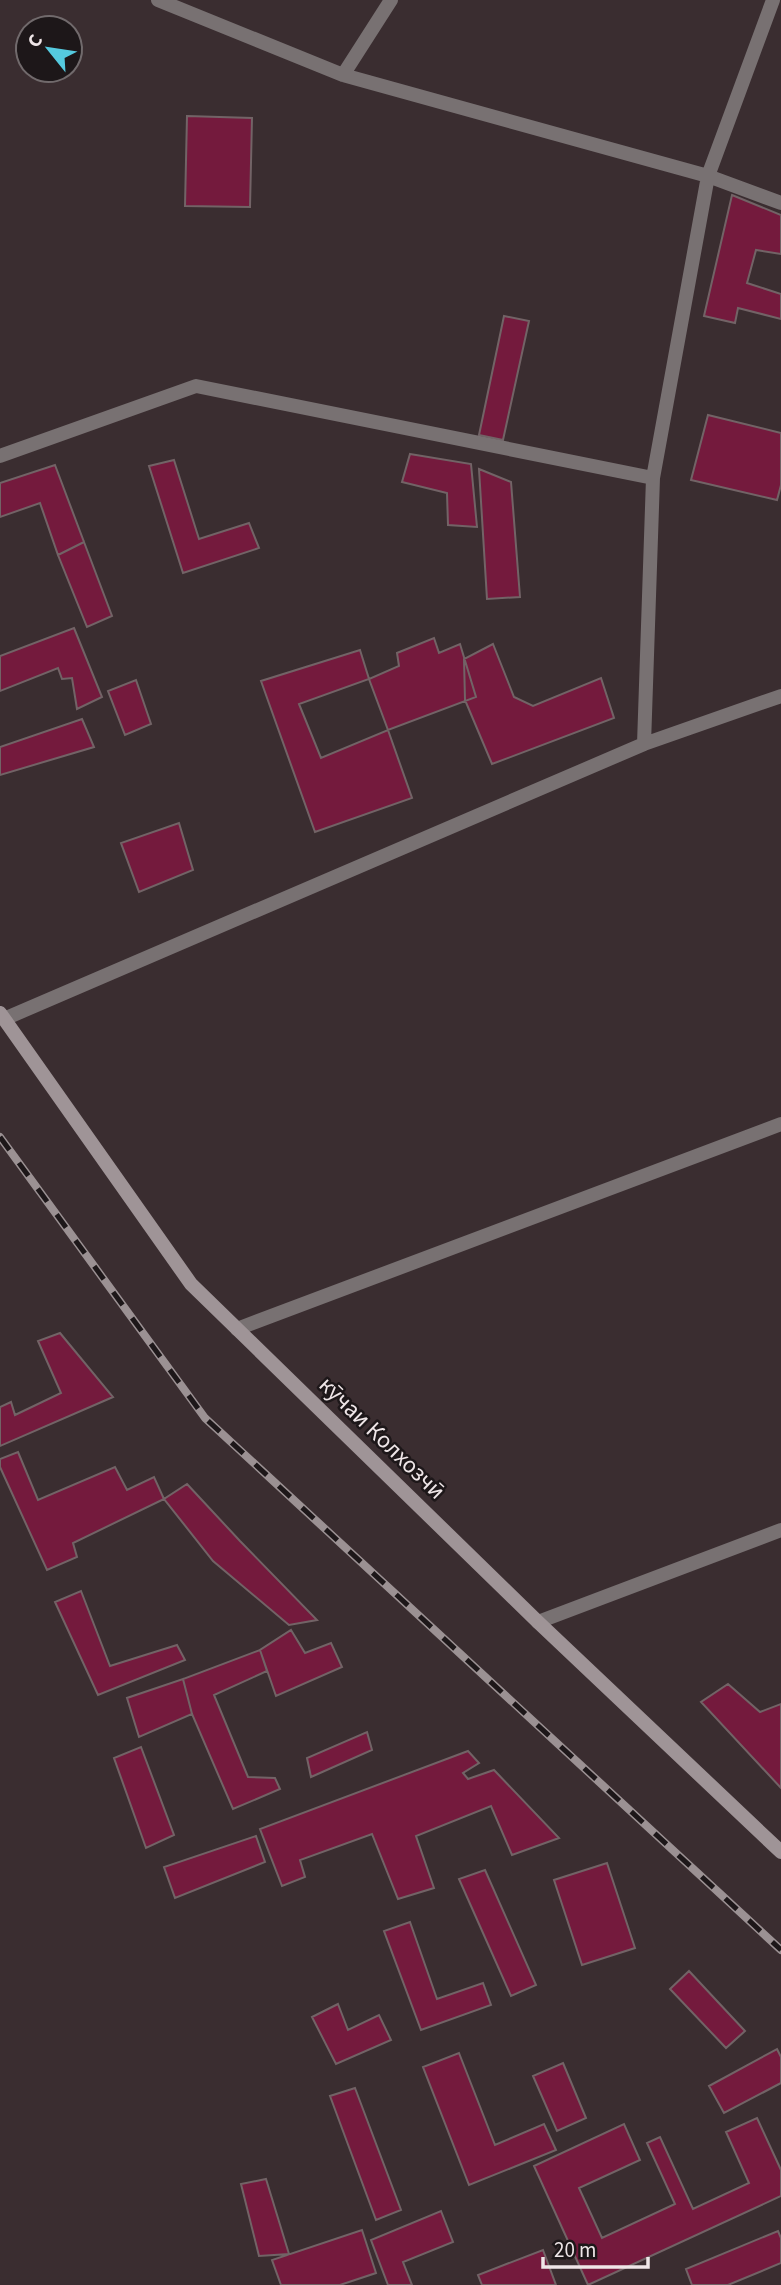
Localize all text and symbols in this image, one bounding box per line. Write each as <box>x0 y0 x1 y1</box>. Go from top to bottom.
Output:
north arrow <box>14 14 84 84</box>
text: С <box>21 30 50 53</box>
street label: кӯчаи Колхозчӣ <box>311 1368 453 1508</box>
scale bar <box>543 2226 648 2270</box>
text: 20 m <box>554 2235 596 2265</box>

